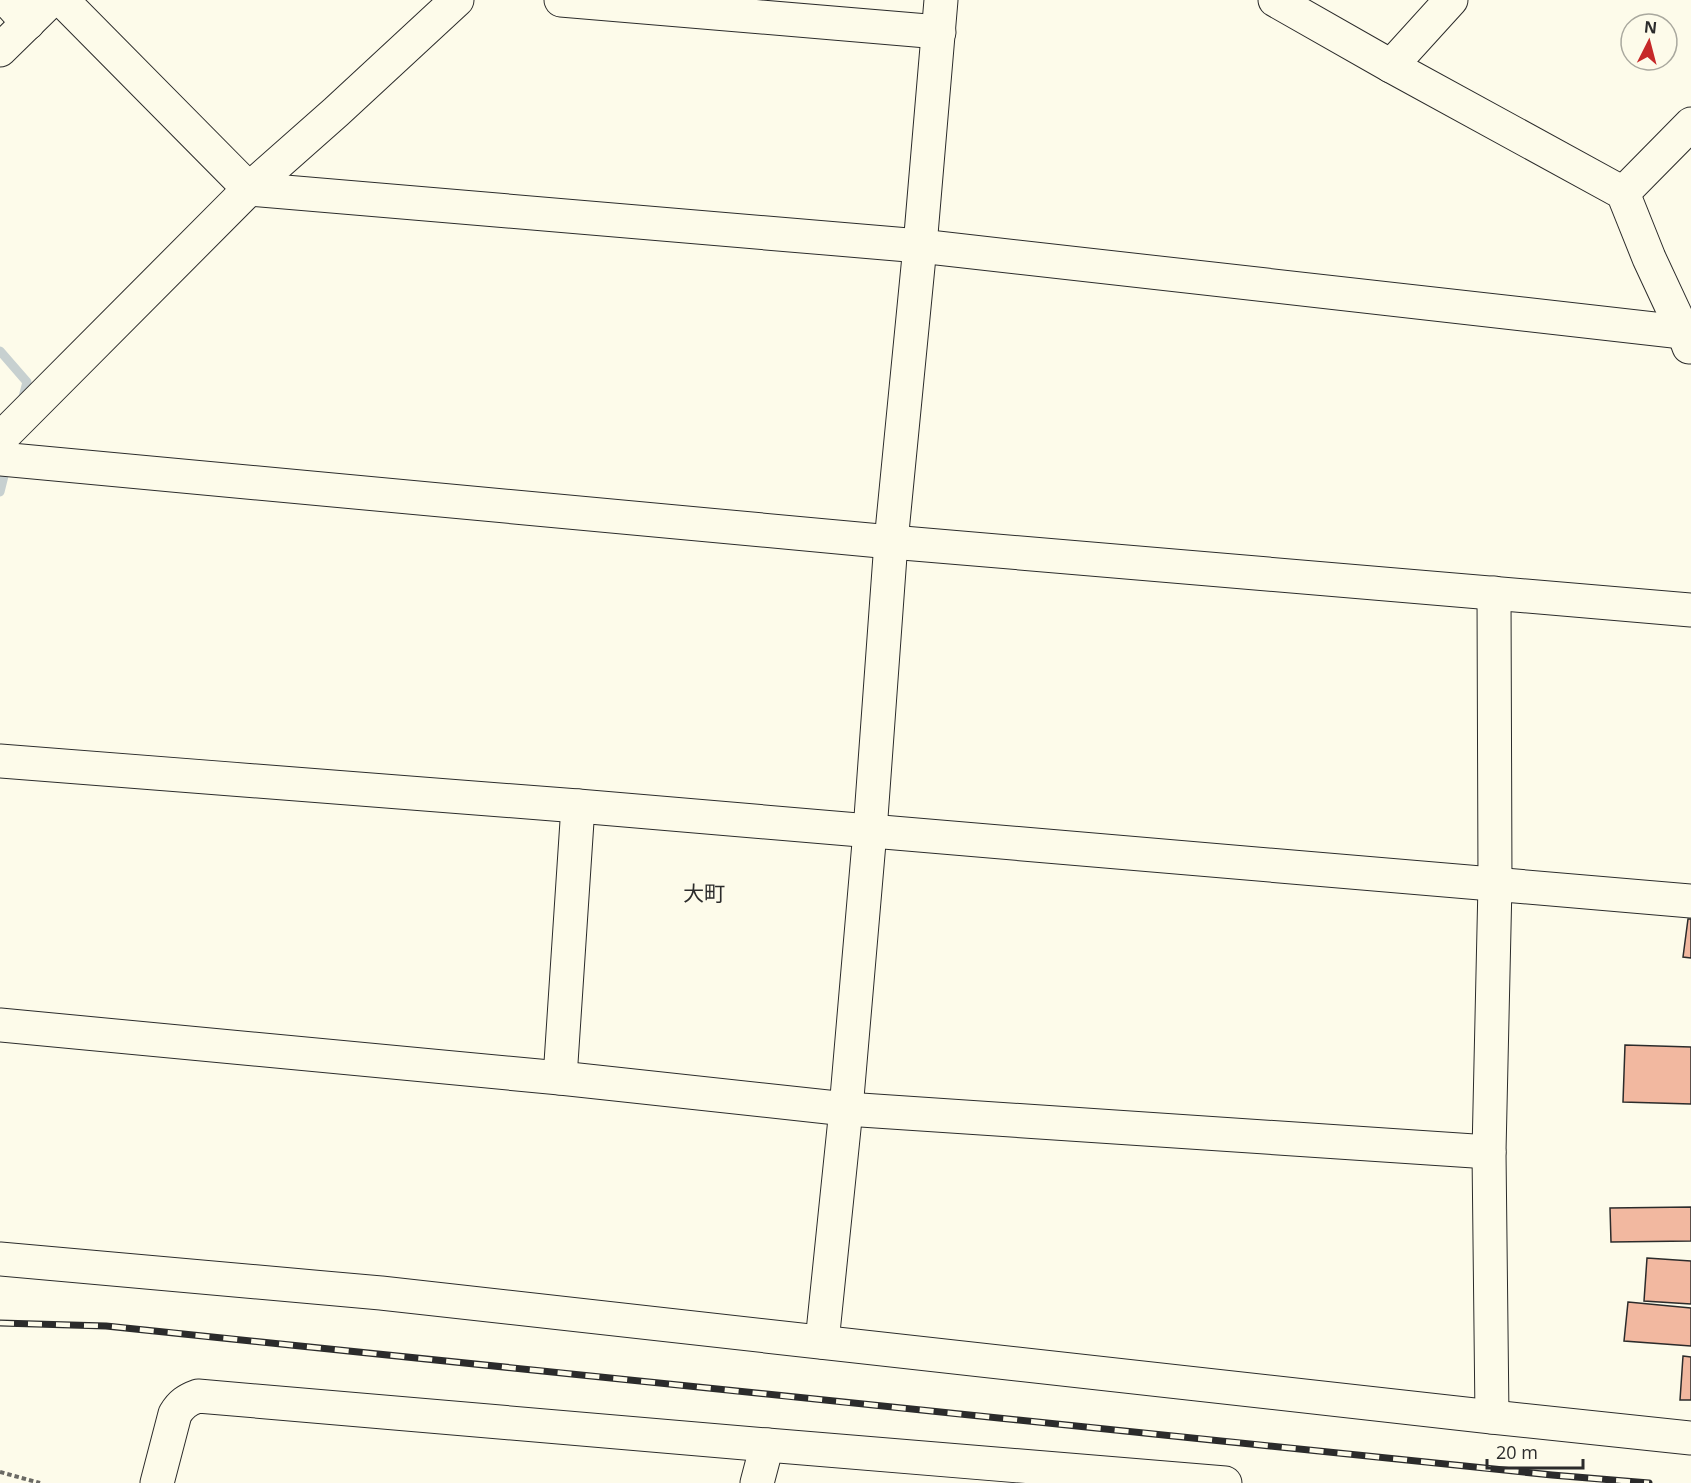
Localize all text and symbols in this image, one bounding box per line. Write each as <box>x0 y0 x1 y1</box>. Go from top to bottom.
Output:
north arrow <box>1619 12 1679 72</box>
text: N <box>1643 15 1658 39</box>
district label: 大町 <box>683 879 725 907</box>
scale bar <box>1487 1432 1583 1470</box>
text: 20 m <box>1496 1440 1538 1464</box>

